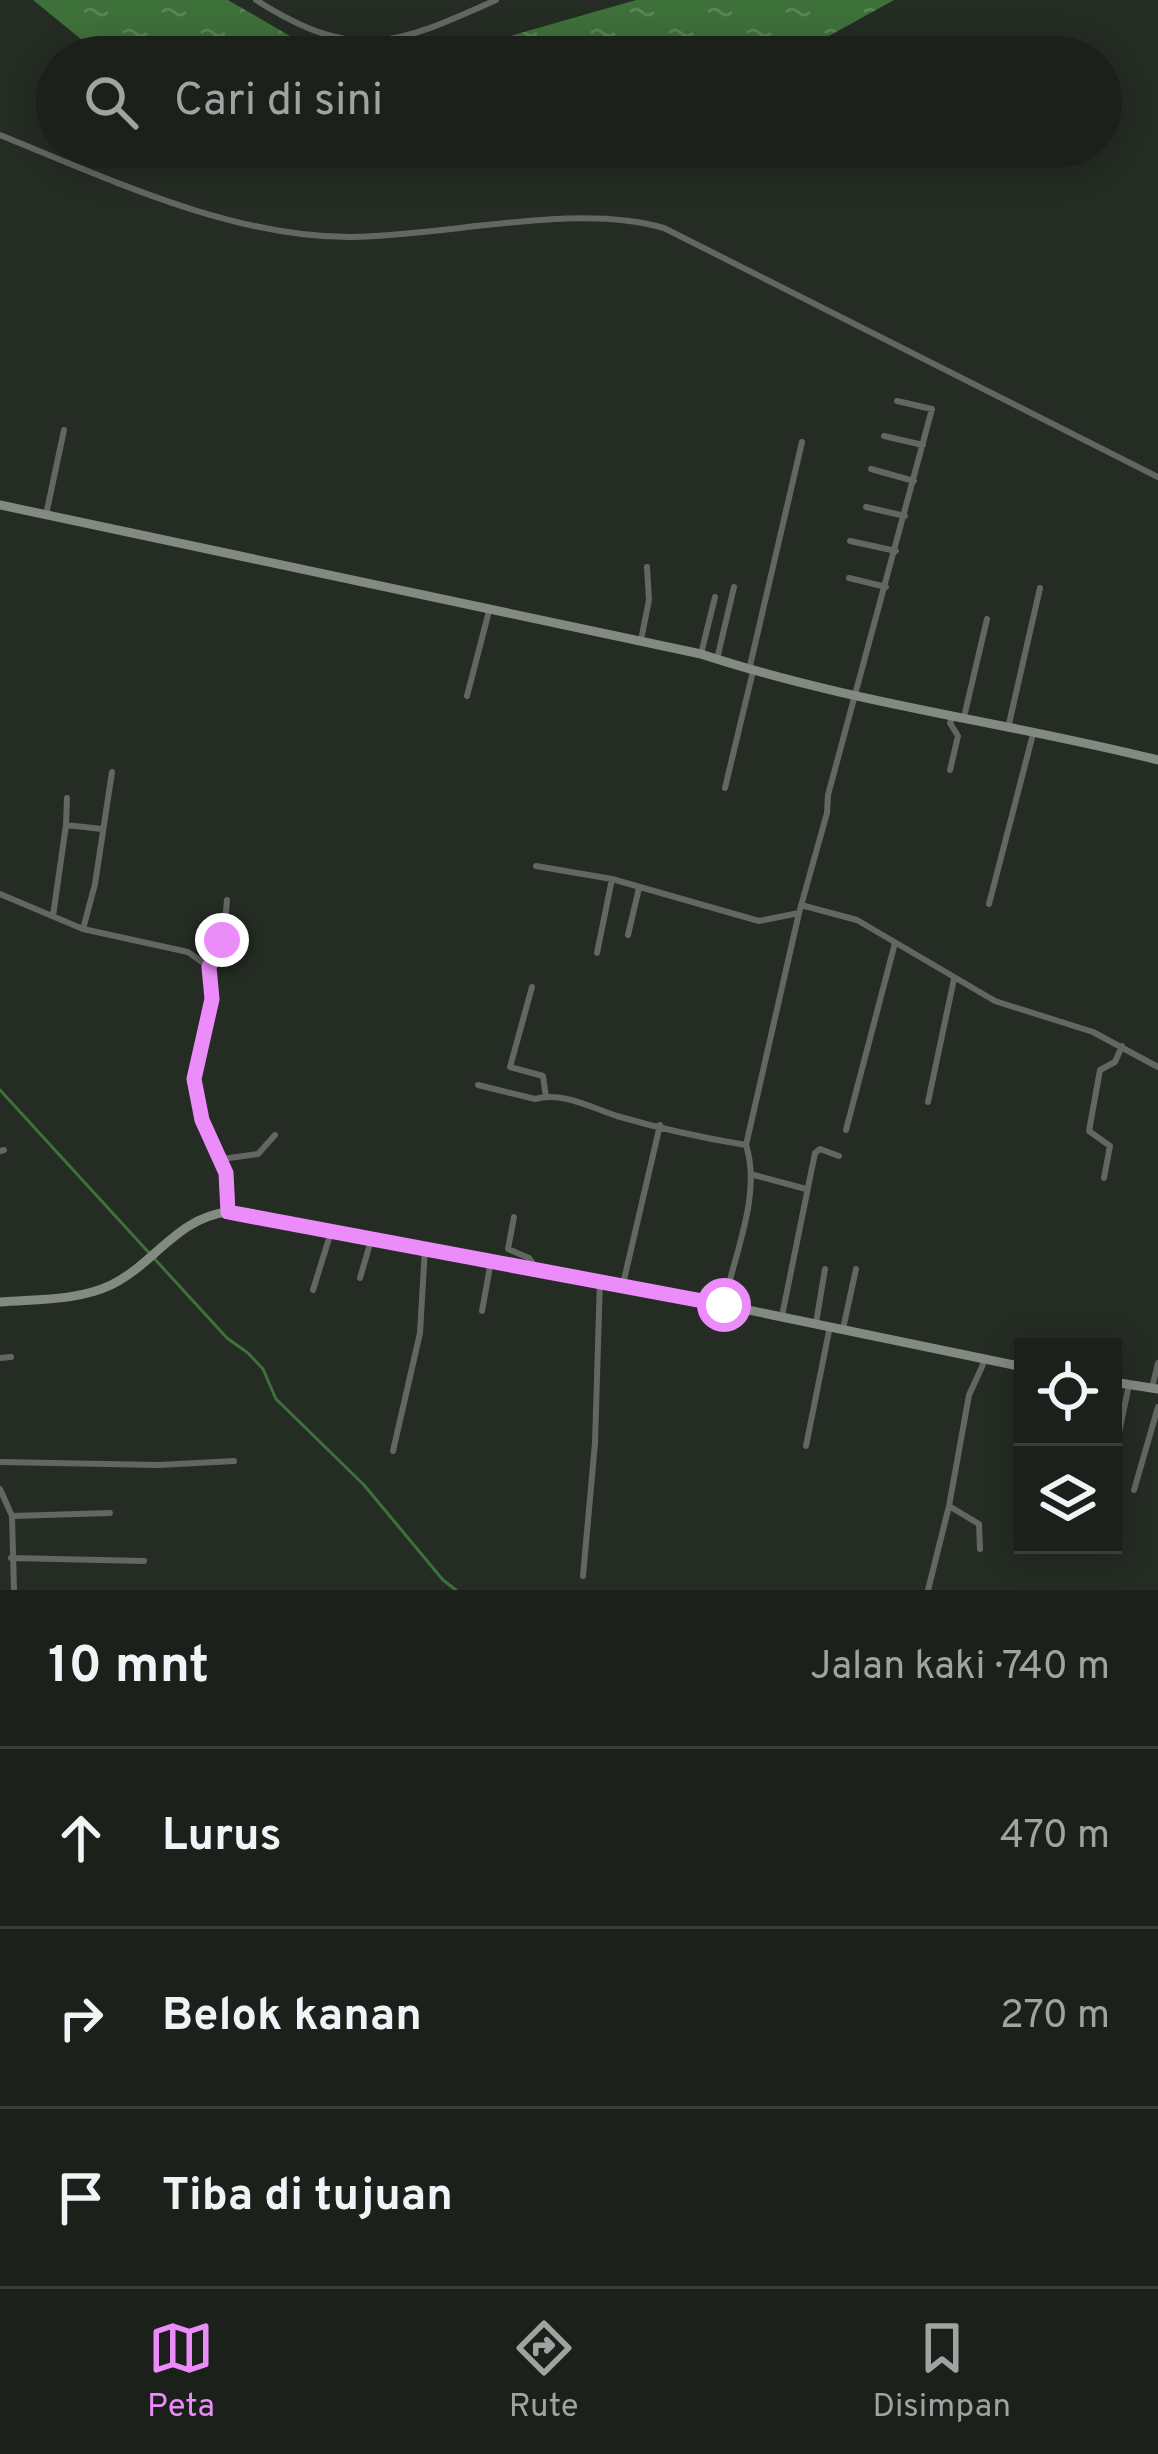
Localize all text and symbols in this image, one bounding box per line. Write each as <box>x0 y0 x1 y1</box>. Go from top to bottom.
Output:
search box <box>36 36 1122 168</box>
icon: search <box>78 69 144 135</box>
text: Cari di sini <box>174 74 383 131</box>
route end <box>195 913 249 967</box>
route start <box>697 1278 751 1332</box>
map controls <box>1014 1338 1122 1554</box>
button: locate <box>1014 1338 1122 1446</box>
button: layers <box>1014 1446 1122 1554</box>
text: 10 mnt <box>48 1636 209 1701</box>
text: Jalan kaki · 740 m <box>810 1644 1110 1693</box>
icon: ahead <box>48 1805 114 1871</box>
text: Lurus <box>162 1809 282 1866</box>
text: 470 m <box>1000 1813 1110 1862</box>
icon: right <box>48 1985 114 2051</box>
text: Belok kanan <box>162 1989 422 2046</box>
text: 270 m <box>1000 1993 1110 2042</box>
icon: arrive <box>48 2165 114 2231</box>
text: Tiba di tujuan <box>162 2169 453 2226</box>
tab: Peta <box>147 2315 215 2429</box>
tab: Rute <box>509 2315 579 2429</box>
tab: Disimpan <box>872 2315 1011 2429</box>

